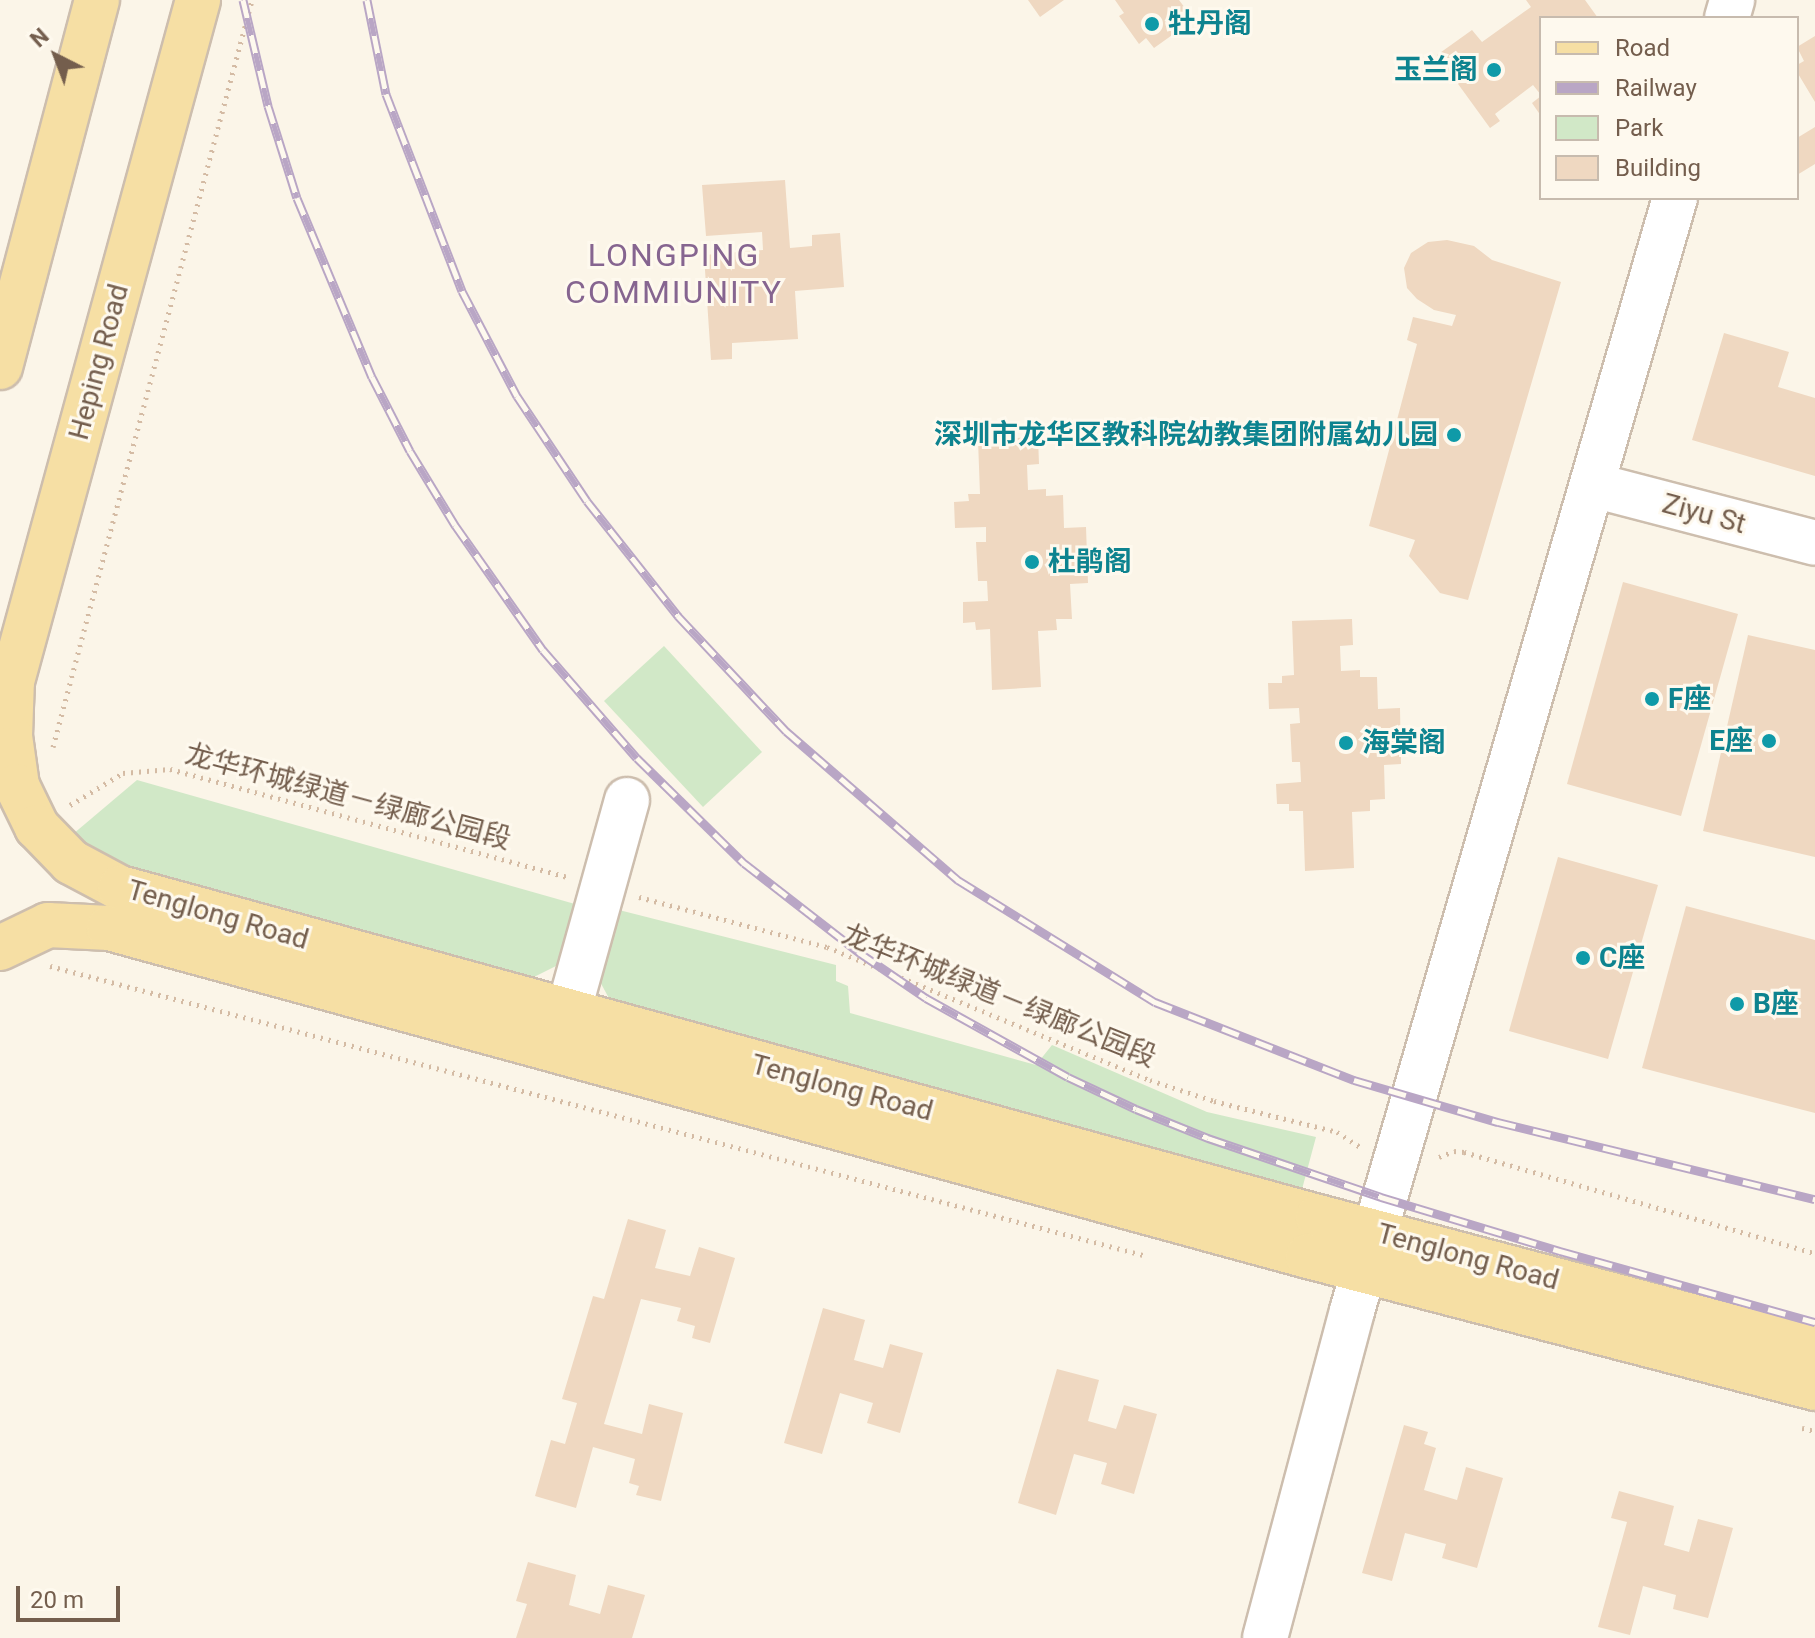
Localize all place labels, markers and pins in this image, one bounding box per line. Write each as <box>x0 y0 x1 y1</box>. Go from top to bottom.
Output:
place label: 牡丹阁 <box>1168 7 1252 41</box>
marker: 牡丹阁 <box>1143 15 1161 33</box>
place label: 玉兰阁 <box>1394 53 1478 87</box>
marker: 玉兰阁 <box>1485 61 1503 79</box>
place label: 深圳市龙华区教科院幼教集团附属幼儿园 <box>934 418 1438 452</box>
marker: 深圳市龙华区教科院幼教集团附属幼儿园 <box>1445 426 1463 444</box>
place label: 杜鹃阁 <box>1048 545 1132 579</box>
marker: 杜鹃阁 <box>1023 553 1041 571</box>
place label: F座 <box>1668 682 1711 716</box>
marker: F座 <box>1643 690 1661 708</box>
place label: E座 <box>1709 724 1753 758</box>
place label: 海棠阁 <box>1362 726 1446 760</box>
marker: E座 <box>1760 732 1778 750</box>
marker: 海棠阁 <box>1337 734 1355 752</box>
place label: C座 <box>1599 941 1645 975</box>
marker: C座 <box>1574 949 1592 967</box>
place label: B座 <box>1753 987 1799 1021</box>
marker: B座 <box>1728 995 1746 1013</box>

